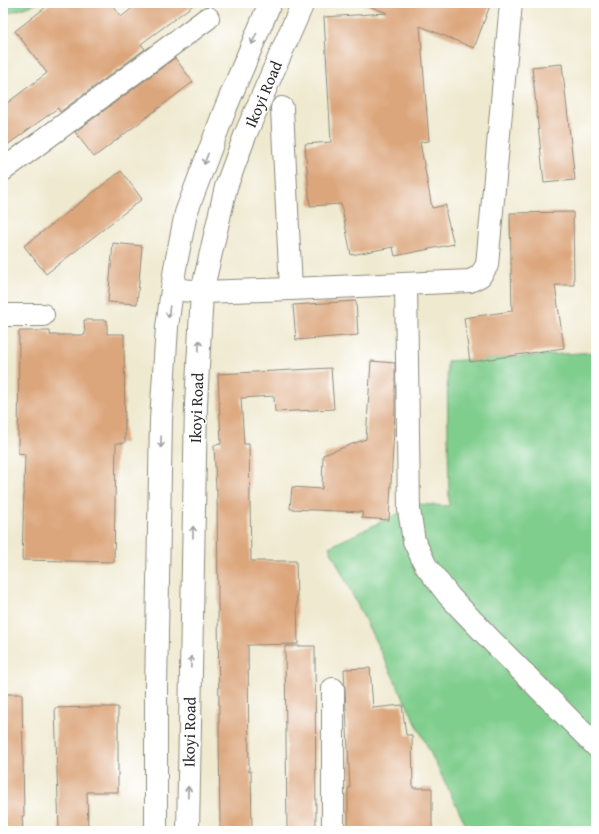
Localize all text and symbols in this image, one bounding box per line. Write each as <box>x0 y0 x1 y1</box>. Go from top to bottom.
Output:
one-way arrow <box>250 32 257 44</box>
street label: Ikoyi Road <box>238 57 288 131</box>
one-way arrow <box>201 153 209 165</box>
one-way arrow <box>165 305 173 318</box>
one-way arrow <box>195 340 202 353</box>
street label: Ikoyi Road <box>183 372 209 444</box>
one-way arrow <box>157 435 165 448</box>
one-way arrow <box>189 526 197 539</box>
one-way arrow <box>187 656 194 669</box>
street label: Ikoyi Road <box>176 696 202 767</box>
one-way arrow <box>184 786 192 799</box>

